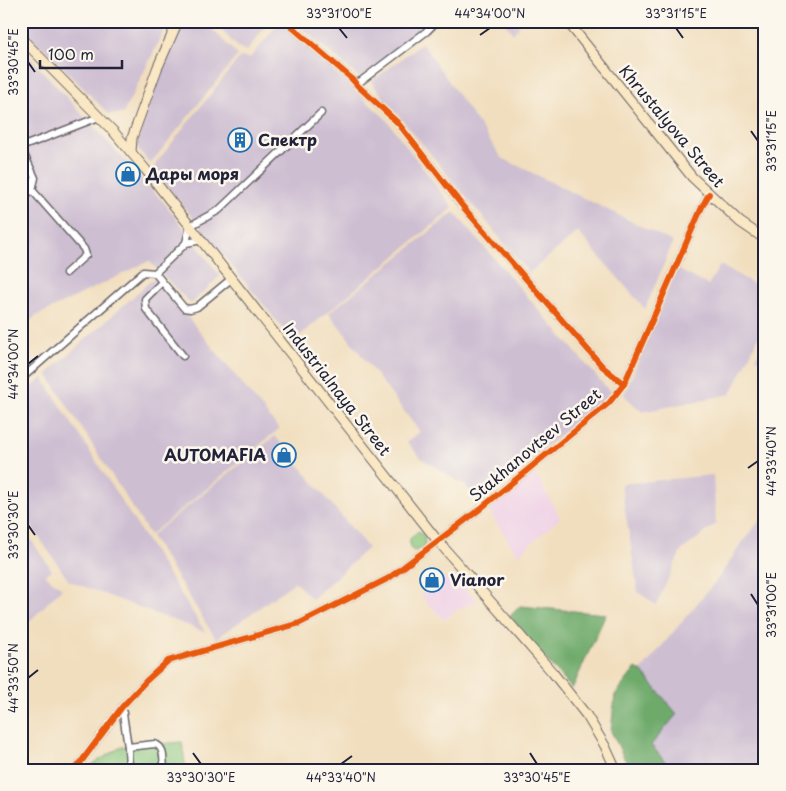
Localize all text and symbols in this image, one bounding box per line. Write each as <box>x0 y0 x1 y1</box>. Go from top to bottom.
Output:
text: 33°31'00"E <box>306 4 372 22</box>
text: 44°34'00"N <box>454 4 526 22</box>
text: 33°31'15"E <box>645 4 707 22</box>
text: 33°30'45"E <box>4 28 22 96</box>
scale bar <box>40 38 122 70</box>
text: 100 m <box>48 42 94 65</box>
street label: Khrustalyova Street <box>614 59 732 192</box>
text: 33°31'15"E <box>762 110 780 172</box>
building icon: Спектр <box>227 127 253 153</box>
place label: Спектр <box>258 127 317 151</box>
shop icon: Дары моря <box>115 161 141 187</box>
place label: Дары моря <box>145 161 239 185</box>
street label: Industrialnaya Street <box>278 317 398 461</box>
text: 44°34'00"N <box>4 328 22 400</box>
street label: Stakhanovtsev Street <box>463 382 606 507</box>
text: 44°33'40"N <box>762 426 780 496</box>
place label: AUTOMAFIA <box>164 442 266 466</box>
shop icon: AUTOMAFIA <box>271 442 297 468</box>
text: 33°30'30"E <box>4 490 22 560</box>
shop icon: Vianor <box>419 567 445 593</box>
place label: Vianor <box>450 567 505 591</box>
text: 33°31'00"E <box>762 572 780 638</box>
text: 44°33'50"N <box>4 643 22 713</box>
text: 33°30'30"E <box>166 768 236 786</box>
text: 44°33'40"N <box>306 768 376 786</box>
text: 33°30'45"E <box>503 768 571 786</box>

